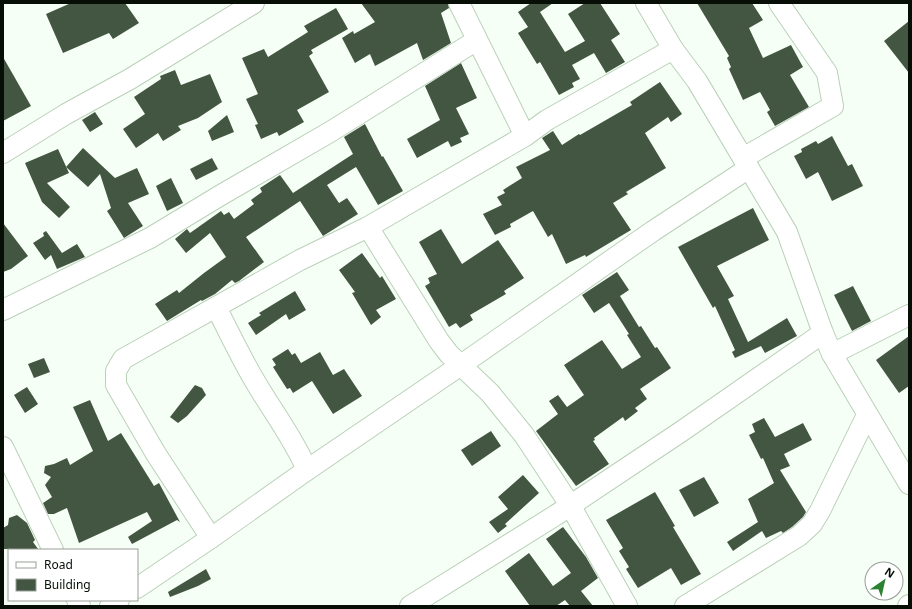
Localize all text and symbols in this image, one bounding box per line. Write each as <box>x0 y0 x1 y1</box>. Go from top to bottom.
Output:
legend <box>8 549 138 601</box>
text: Road <box>44 556 73 573</box>
north arrow <box>864 561 904 601</box>
text: N <box>882 564 898 581</box>
text: Building <box>44 576 91 593</box>

